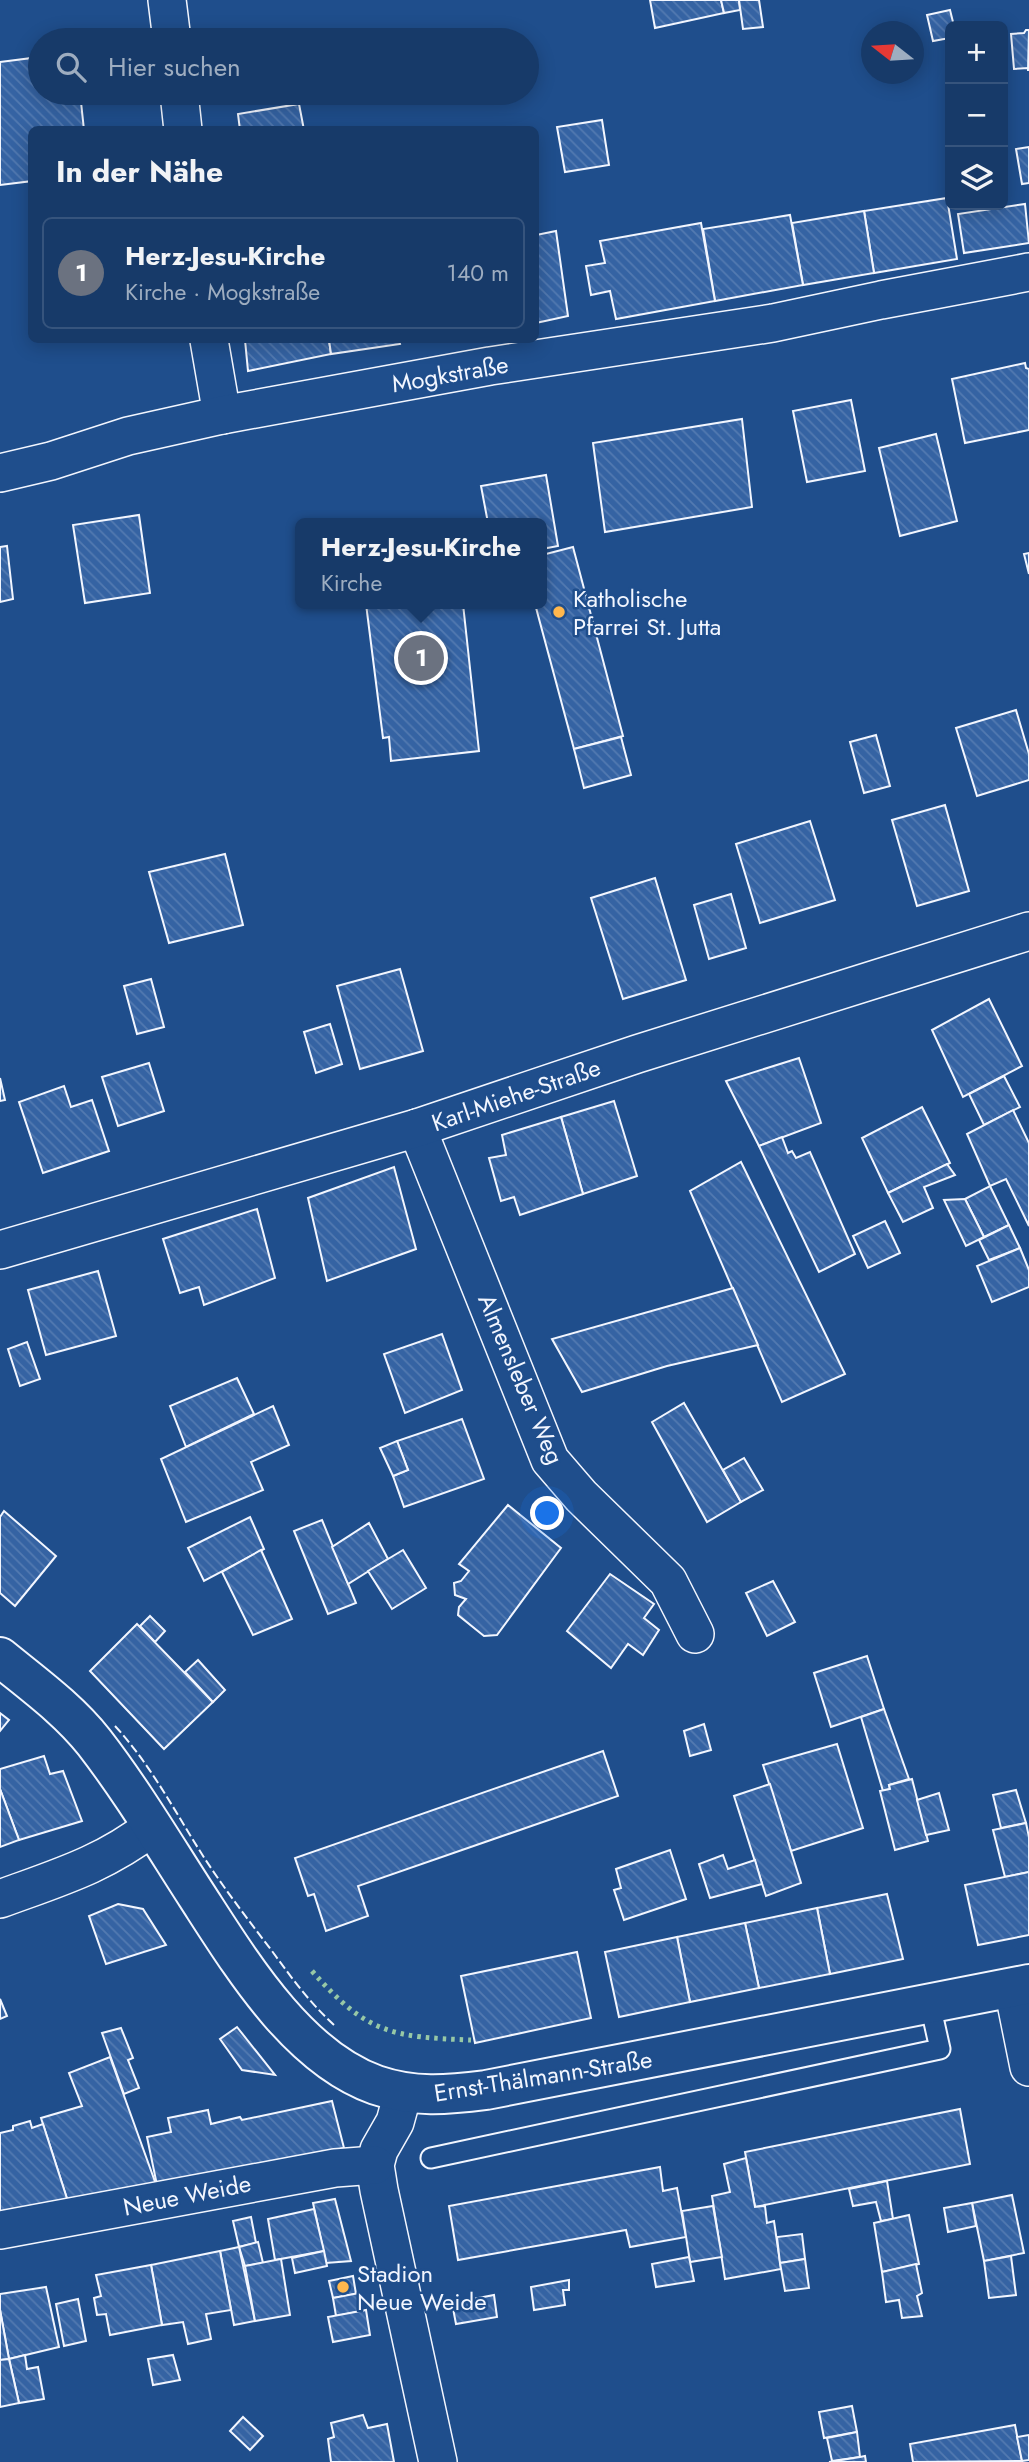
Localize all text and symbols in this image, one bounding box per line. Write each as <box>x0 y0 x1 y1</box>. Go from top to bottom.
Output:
north arrow <box>861 21 924 84</box>
map controls <box>945 21 1008 210</box>
button: + <box>945 21 1008 84</box>
search box <box>28 28 539 105</box>
icon: search <box>52 48 90 86</box>
text: Hier suchen <box>108 48 241 86</box>
button: − <box>945 84 1008 147</box>
button: layers <box>945 147 1008 210</box>
text: In der Nähe <box>56 150 223 193</box>
text: Herz-Jesu-Kirche <box>125 237 325 275</box>
text: 1 <box>75 256 87 290</box>
text: 140 m <box>447 256 509 290</box>
text: Kirche · Mogkstraße <box>125 275 320 309</box>
street label: Mogkstraße <box>389 347 511 401</box>
popup <box>295 518 547 609</box>
text: Herz-Jesu-Kirche <box>321 528 521 566</box>
text: Kirche <box>321 566 382 600</box>
place label: Katholische Pfarrei St. Jutta <box>573 581 721 644</box>
marker: Katholische Pfarrei St. Jutta <box>551 604 567 620</box>
pin: 1 <box>398 632 444 684</box>
street label: Karl-Miehe-Straße <box>427 1050 605 1140</box>
street label: Almensleber Weg <box>469 1288 573 1470</box>
your location <box>530 1496 564 1530</box>
street label: Ernst-Thälmann-Straße <box>431 2041 655 2111</box>
street label: Neue Weide <box>120 2165 254 2225</box>
place label: Stadion Neue Weide <box>357 2256 487 2319</box>
marker: Stadion Neue Weide <box>335 2279 351 2295</box>

